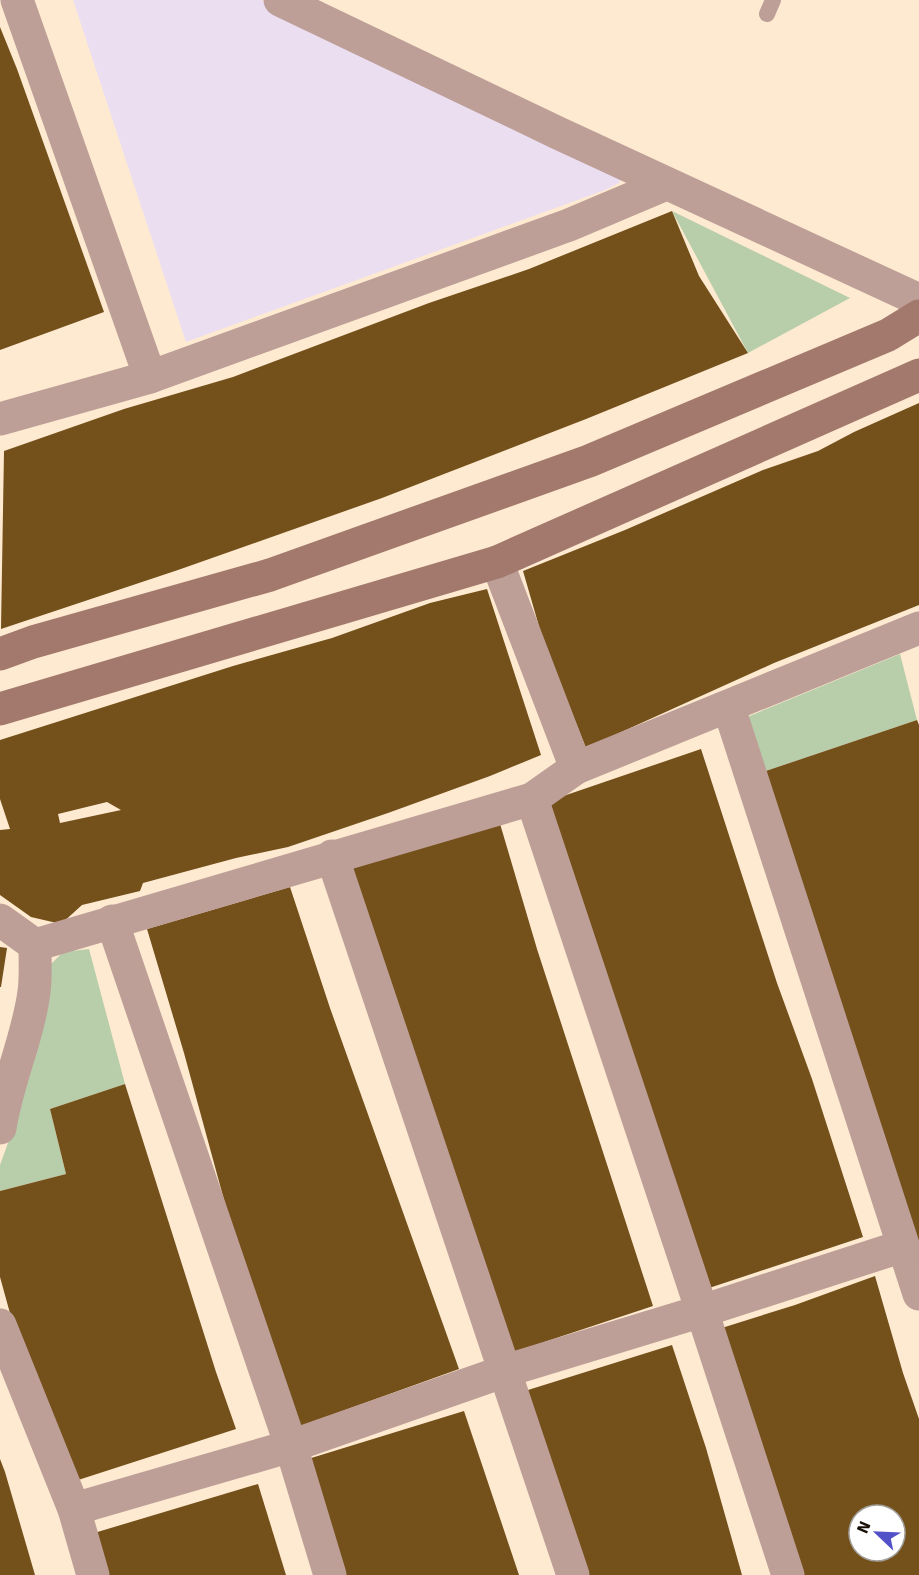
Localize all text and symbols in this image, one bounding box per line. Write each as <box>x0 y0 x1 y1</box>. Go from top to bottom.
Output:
north arrow <box>847 1503 907 1563</box>
text: N <box>853 1518 875 1537</box>

